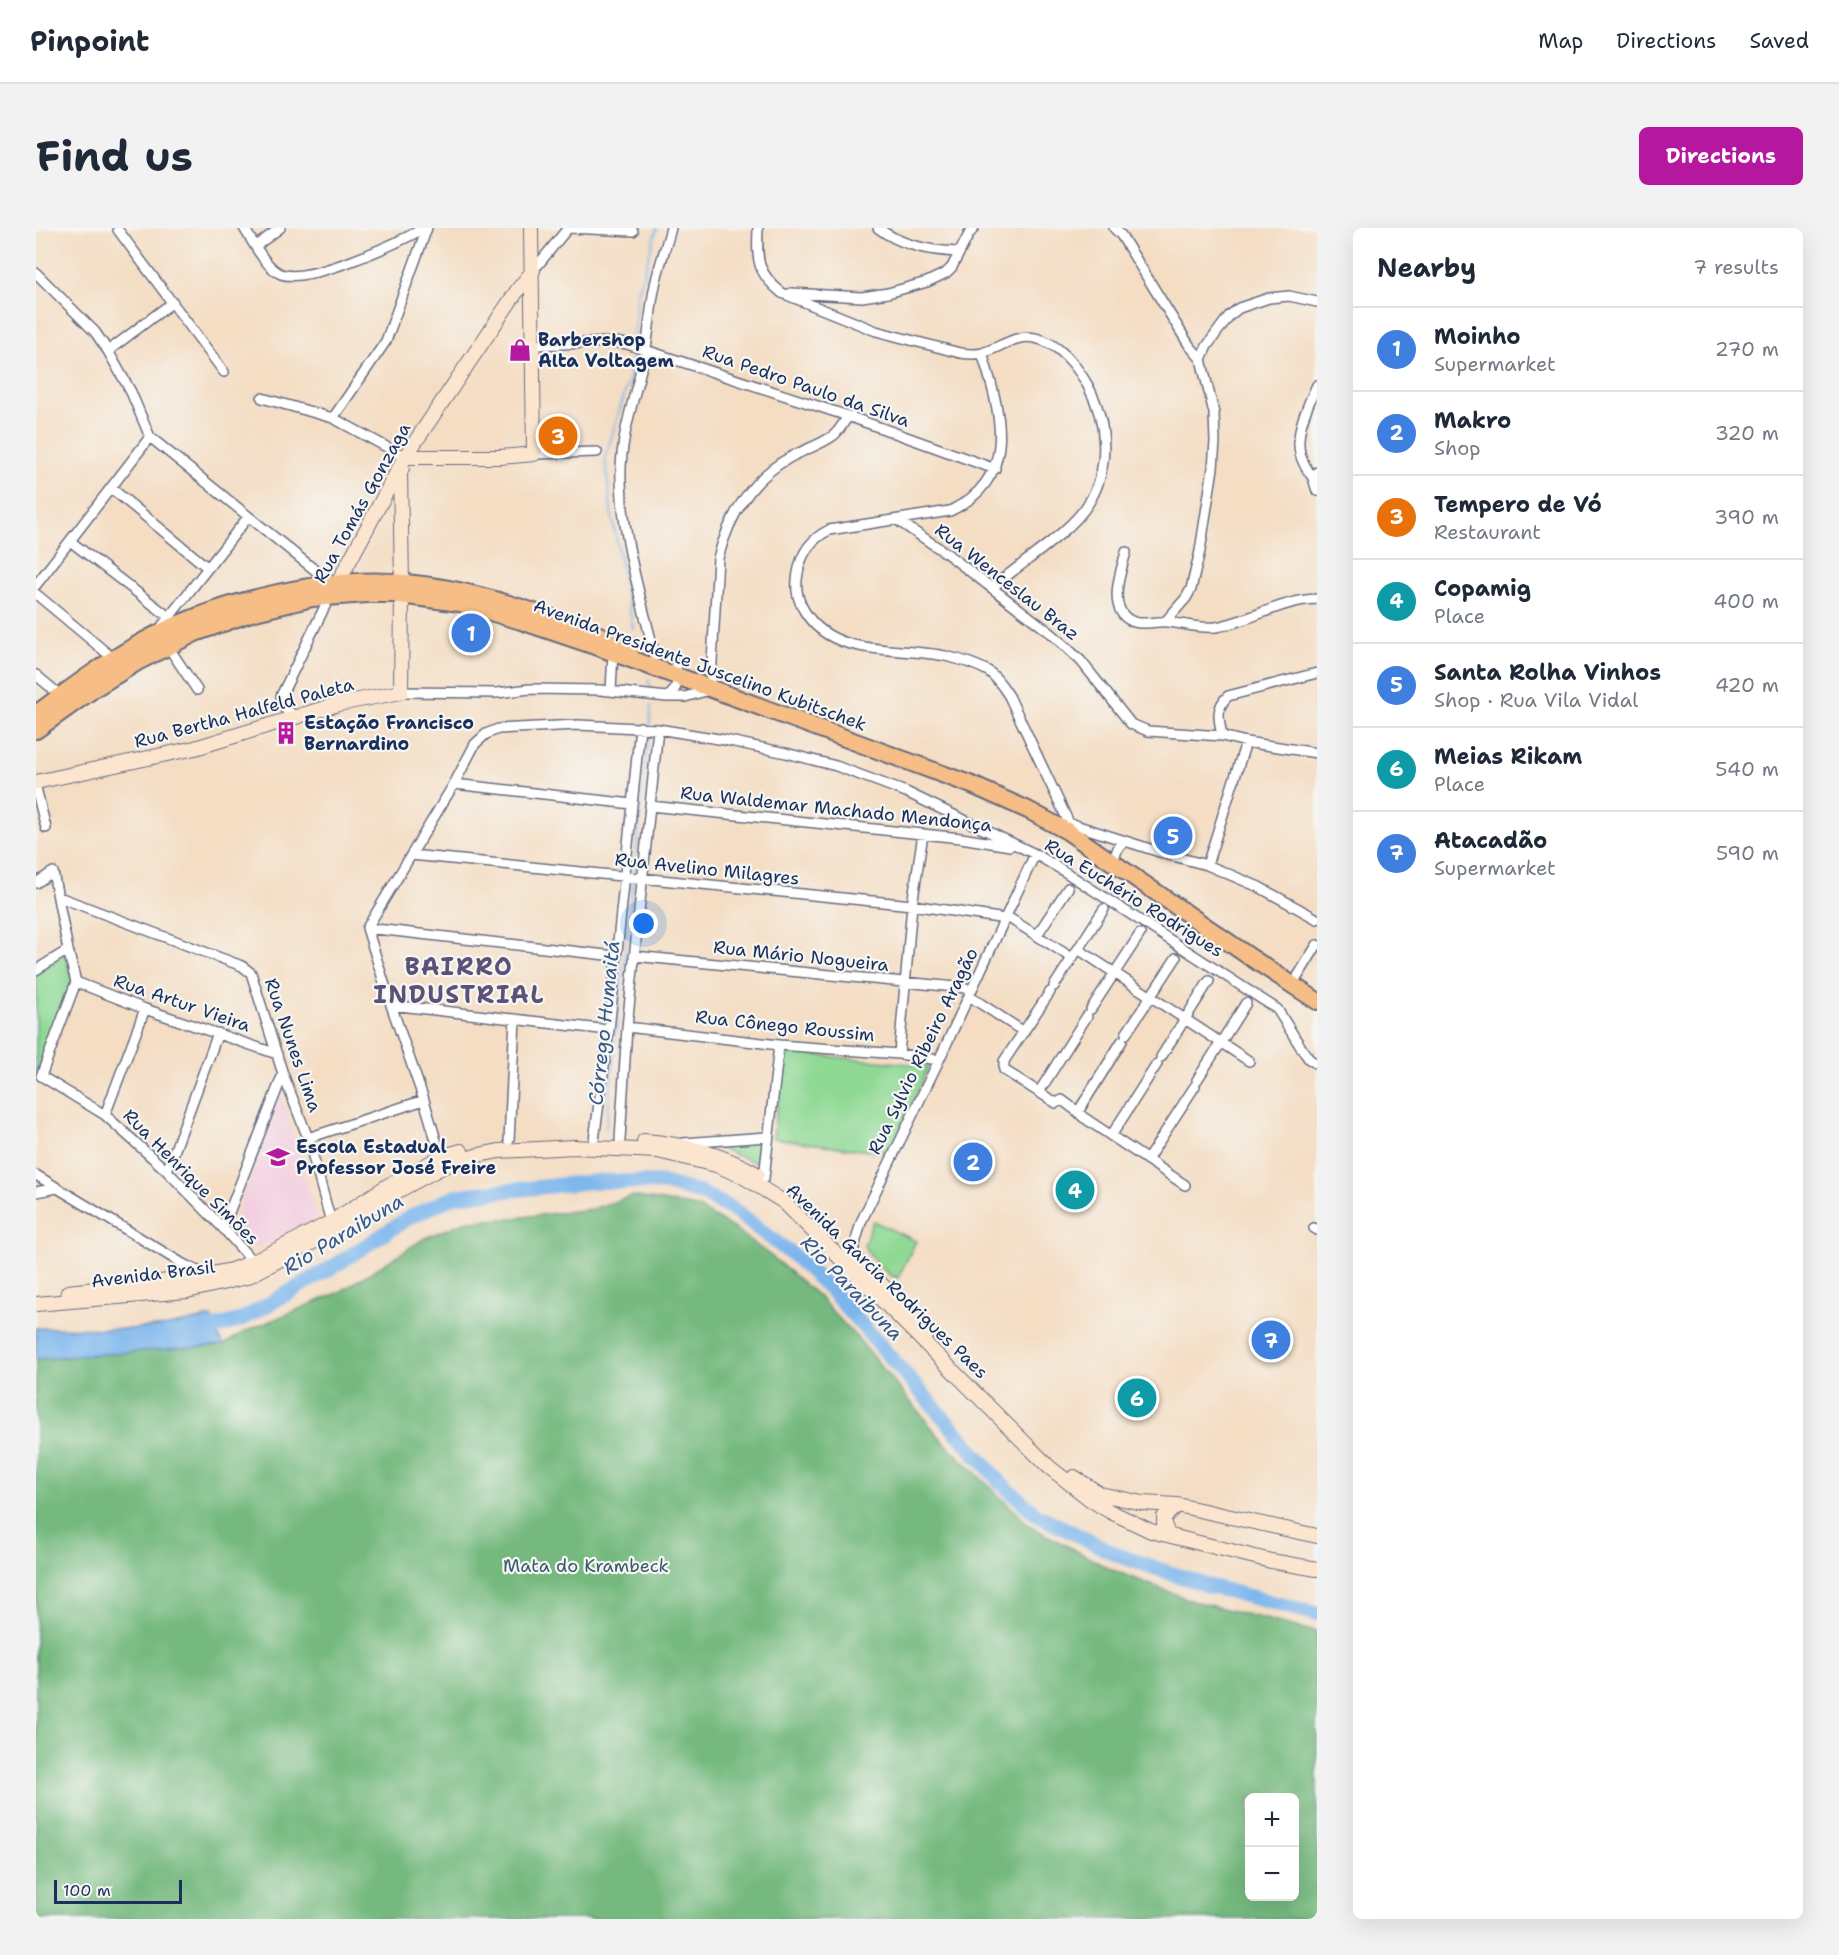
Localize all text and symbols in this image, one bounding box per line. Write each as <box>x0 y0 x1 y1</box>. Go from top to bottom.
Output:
text: Pinpoint <box>30 22 149 60</box>
text: Map <box>1538 27 1583 55</box>
text: Directions <box>1616 27 1716 55</box>
text: Saved <box>1749 27 1809 55</box>
button: Directions <box>1639 127 1803 185</box>
text: Find us <box>36 128 193 184</box>
text: Nearby <box>1377 250 1476 285</box>
text: 7 results <box>1693 254 1779 280</box>
text: Moinho <box>1434 322 1521 351</box>
place label: Barbershop Alta Voltagem <box>538 328 674 373</box>
text: 1 <box>1392 336 1401 362</box>
text: 270 m <box>1715 336 1779 362</box>
shop icon: Barbershop Alta Voltagem <box>507 337 533 363</box>
street label: Rua Pedro Paulo da Silva <box>699 339 913 433</box>
text: Supermarket <box>1434 351 1556 377</box>
text: Makro <box>1434 406 1511 435</box>
pin: 3 <box>538 414 578 458</box>
street label: Rua Tomás Gonzaga <box>308 419 416 587</box>
text: 2 <box>1390 420 1404 446</box>
text: 320 m <box>1715 420 1779 446</box>
text: Shop <box>1434 435 1481 461</box>
text: Tempero de Vó <box>1434 490 1602 519</box>
text: 3 <box>1390 504 1404 530</box>
text: 390 m <box>1714 504 1779 530</box>
street label: Rua Wenceslau Braz <box>930 518 1084 646</box>
text: Restaurant <box>1434 519 1541 545</box>
text: Copamig <box>1434 574 1531 603</box>
text: 4 <box>1390 588 1404 614</box>
text: 400 m <box>1713 588 1779 614</box>
street label: Avenida Presidente Juscelino Kubitschek <box>530 593 870 737</box>
text: Place <box>1434 603 1485 629</box>
pin: 1 <box>452 610 490 656</box>
text: Santa Rolha Vinhos <box>1434 658 1661 687</box>
street label: Rua Bertha Halfeld Paleta <box>132 672 356 754</box>
text: 5 <box>1390 672 1403 698</box>
text: 420 m <box>1715 672 1779 698</box>
text: Shop · Rua Vila Vidal <box>1434 687 1638 713</box>
place label: Estação Francisco Bernardino <box>304 711 474 756</box>
building icon: Estação Francisco Bernardino <box>273 720 299 746</box>
text: Meias Rikam <box>1434 742 1582 771</box>
text: 6 <box>1390 756 1404 782</box>
text: 540 m <box>1715 756 1779 782</box>
text: Place <box>1434 771 1485 797</box>
street label: Rua Waldemar Machado Mendonça <box>679 781 993 837</box>
pin: 5 <box>1154 814 1192 858</box>
text: Atacadão <box>1434 826 1547 855</box>
street label: Rua Euchério Rodrigues <box>1040 833 1228 963</box>
text: 7 <box>1390 840 1404 866</box>
text: 590 m <box>1716 840 1779 866</box>
street label: Rua Avelino Milagres <box>614 847 800 891</box>
text: Supermarket <box>1434 855 1556 881</box>
your location <box>629 909 658 938</box>
street label: Rua Mário Nogueira <box>712 935 890 977</box>
water label: Córrego Humaitá <box>582 939 626 1107</box>
street label: Rua Sylvio Ribeiro Aragão <box>862 944 984 1158</box>
district label: BAIRRO INDUSTRIAL <box>373 951 545 1011</box>
street label: Rua Artur Vieira <box>111 968 253 1038</box>
street label: Rua Nunes Lima <box>259 975 327 1115</box>
street label: Rua Cônego Roussim <box>694 1005 876 1047</box>
street label: Rua Henrique Simões <box>118 1104 264 1250</box>
place label: Escola Estadual Professor José Freire <box>296 1135 496 1180</box>
pin: 2 <box>954 1140 992 1184</box>
school or university icon: Escola Estadual Professor José Freire <box>265 1144 291 1170</box>
pin: 4 <box>1056 1168 1094 1212</box>
street label: Avenida Garcia Rodrigues Paes <box>781 1178 993 1384</box>
water label: Rio Paraibuna <box>278 1188 408 1280</box>
water label: Rio Paraibuna <box>795 1230 909 1346</box>
street label: Avenida Brasil <box>90 1254 217 1294</box>
pin: 7 <box>1252 1318 1290 1362</box>
pin: 6 <box>1118 1376 1156 1420</box>
park label: Mata do Krambeck <box>503 1554 669 1578</box>
map controls <box>1245 1793 1299 1901</box>
button: + <box>1245 1793 1299 1847</box>
button: − <box>1245 1847 1299 1901</box>
scale bar <box>54 1877 182 1904</box>
text: 100 m <box>63 1880 111 1901</box>

